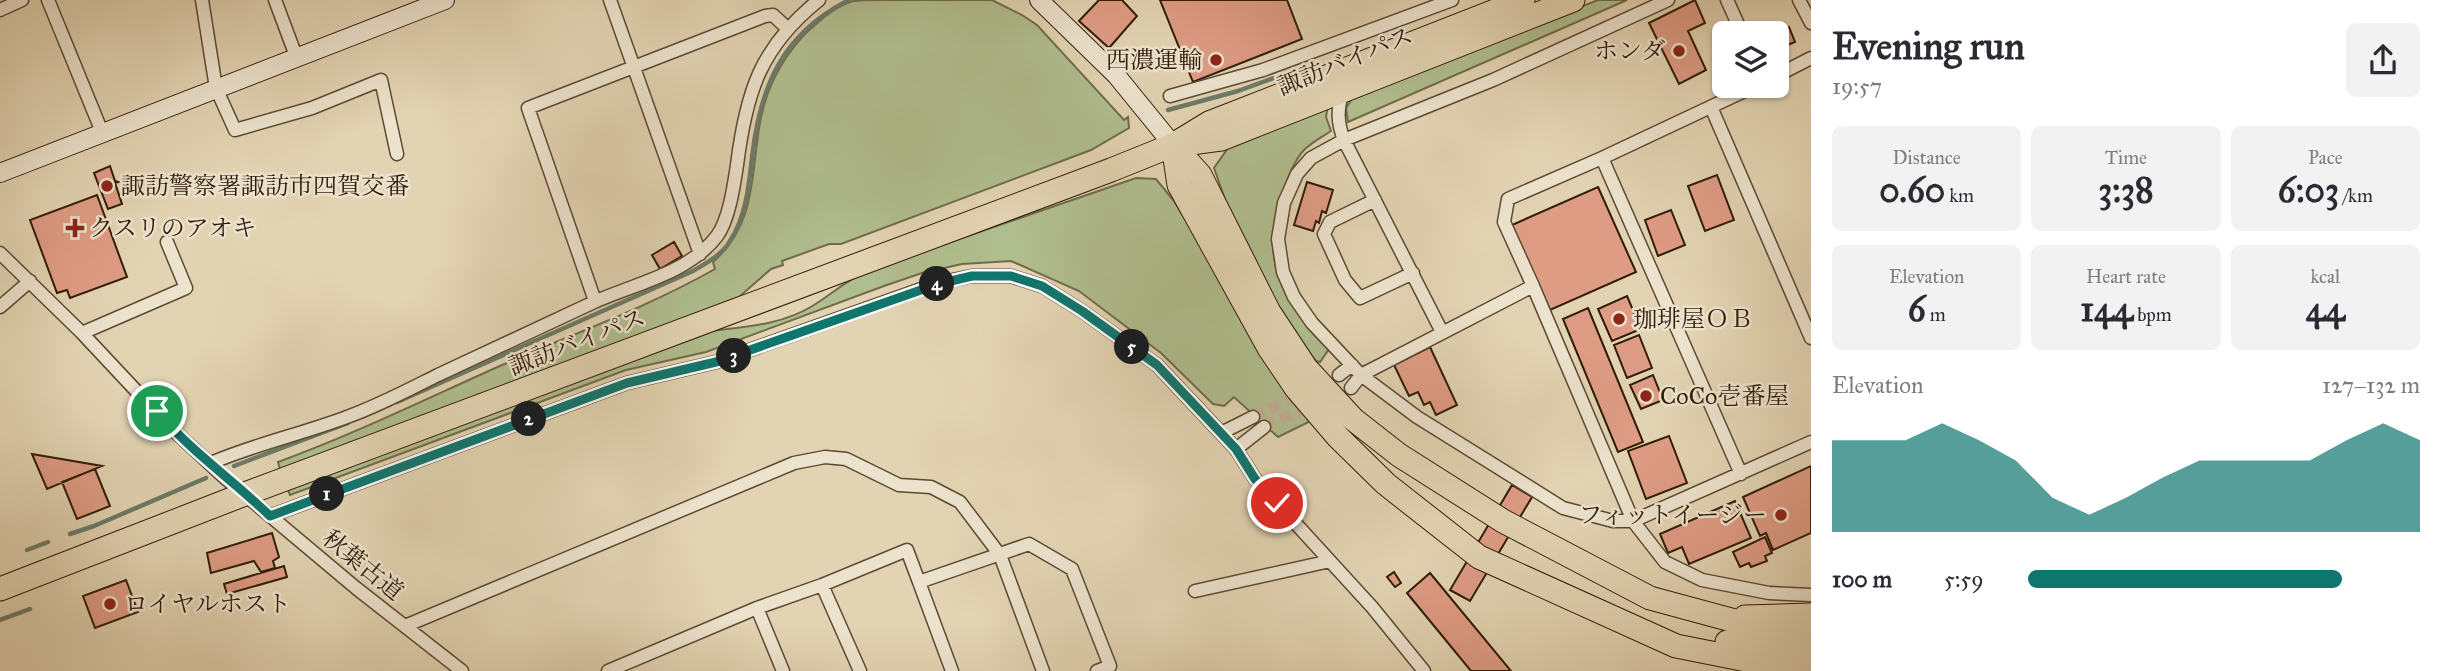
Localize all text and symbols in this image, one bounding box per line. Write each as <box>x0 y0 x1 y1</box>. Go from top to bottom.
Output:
street label: 諏訪バイパス <box>1273 20 1417 102</box>
map controls <box>1712 21 1789 98</box>
button: layers <box>1712 21 1789 98</box>
text: Evening run <box>1832 23 2025 69</box>
button: share <box>2346 23 2420 97</box>
place label: ホンダ <box>1594 36 1665 66</box>
marker: ホンダ <box>1671 43 1687 59</box>
place label: 西濃運輸 <box>1106 45 1202 75</box>
marker: 西濃運輸 <box>1208 52 1224 68</box>
text: 19:57 <box>1832 72 1882 100</box>
text: Distance <box>1893 146 1961 169</box>
text: Time <box>2105 146 2147 169</box>
text: Pace <box>2308 146 2343 169</box>
text: 0.60 <box>1879 169 1945 212</box>
text: 3:38 <box>2098 169 2154 212</box>
text: 6:03 <box>2278 169 2339 212</box>
place label: 諏訪警察署諏訪市四賀交番 <box>121 171 409 201</box>
marker: 諏訪警察署諏訪市四賀交番 <box>99 178 115 194</box>
text: km <box>1945 184 1974 207</box>
text: /km <box>2339 184 2373 207</box>
place label: クスリのアオキ <box>89 213 257 243</box>
marker: クスリのアオキ <box>67 220 83 236</box>
text: Elevation <box>1889 265 1964 288</box>
text: Heart rate <box>2086 265 2166 288</box>
text: kcal <box>2310 265 2340 288</box>
pin: 4 <box>920 266 954 302</box>
text: 4 <box>931 272 942 295</box>
text: 6 <box>1908 288 1926 331</box>
text: 144 <box>2080 288 2133 331</box>
text: 44 <box>2306 288 2345 331</box>
street label: 諏訪バイパス <box>505 302 649 382</box>
text: m <box>1926 303 1946 326</box>
text: bpm <box>2133 303 2172 326</box>
place label: 珈琲屋ＯＢ <box>1633 304 1753 334</box>
marker: 珈琲屋ＯＢ <box>1611 311 1627 327</box>
pin: 5 <box>1114 330 1150 364</box>
text: 5 <box>1127 335 1136 358</box>
pin: 3 <box>716 338 752 374</box>
text: 3 <box>730 344 737 367</box>
text: Elevation <box>1832 371 1923 399</box>
text: 127–132 m <box>2322 371 2420 399</box>
pin <box>127 381 187 441</box>
place label: CoCo壱番屋 <box>1660 381 1789 411</box>
marker: CoCo壱番屋 <box>1638 388 1654 404</box>
icon: arrive <box>138 392 176 430</box>
pin: 2 <box>512 402 546 436</box>
text: 2 <box>524 407 533 430</box>
pin <box>1247 473 1307 533</box>
pin: 1 <box>310 476 344 512</box>
text: 1 <box>323 482 330 505</box>
icon: check <box>1258 484 1296 522</box>
place label: フィットイージー <box>1579 500 1767 530</box>
marker: フィットイージー <box>1773 507 1789 523</box>
street label: 秋葉古道 <box>316 523 410 607</box>
text: 100 m <box>1832 565 1892 593</box>
text: 5:59 <box>1944 565 1984 593</box>
place label: ロイヤルホスト <box>124 589 291 619</box>
marker: ロイヤルホスト <box>102 596 118 612</box>

